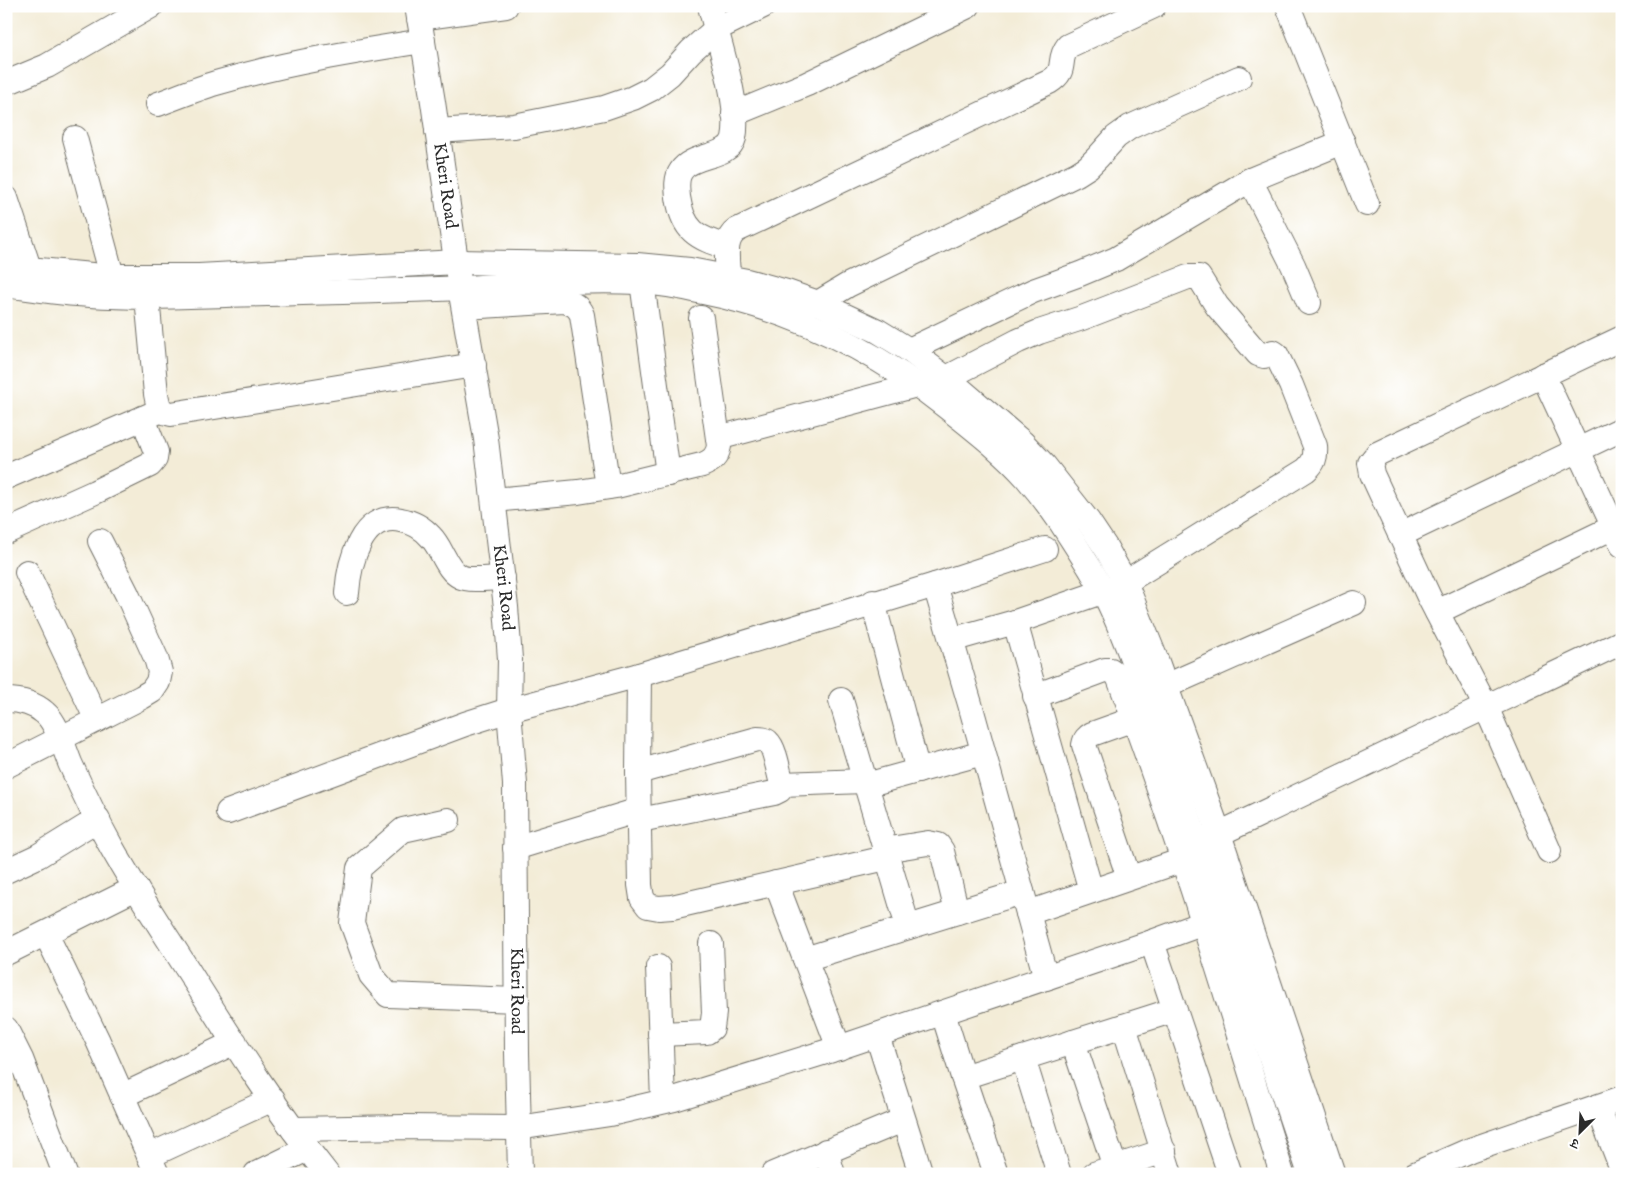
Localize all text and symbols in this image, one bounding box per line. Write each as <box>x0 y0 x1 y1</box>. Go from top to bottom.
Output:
street label: Kheri Road <box>428 141 463 231</box>
street label: Kheri Road <box>487 543 519 632</box>
street label: Kheri Road <box>505 947 528 1035</box>
north arrow <box>1556 1108 1606 1158</box>
text: उ <box>1567 1133 1583 1153</box>

